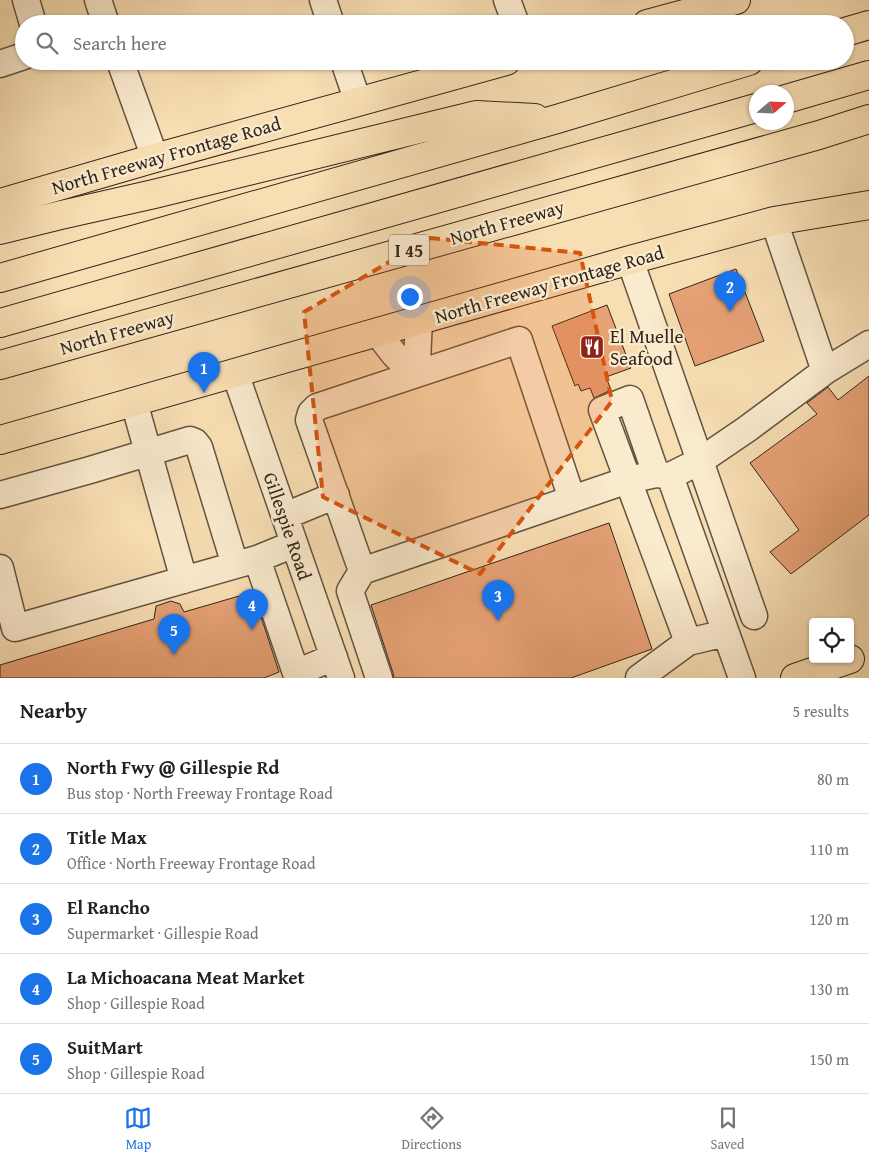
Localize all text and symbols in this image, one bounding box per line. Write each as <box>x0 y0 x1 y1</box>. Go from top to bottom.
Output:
search box <box>15 15 854 70</box>
icon: search <box>33 29 61 57</box>
text: Search here <box>73 29 167 57</box>
north arrow <box>749 85 794 130</box>
street label: North Freeway Frontage Road <box>48 109 285 201</box>
street label: North Freeway <box>447 192 568 252</box>
road number: I 45 <box>389 234 429 266</box>
street label: North Freeway Frontage Road <box>431 238 668 330</box>
pin: 2 <box>714 271 746 312</box>
your location <box>397 284 423 310</box>
street label: North Freeway <box>57 302 178 362</box>
place label: El Muelle Seafood <box>610 322 684 372</box>
restaurant icon: El Muelle Seafood <box>579 334 605 360</box>
pin: 1 <box>188 352 220 393</box>
street label: Gillespie Road <box>257 468 320 584</box>
pin: 3 <box>482 580 514 621</box>
pin: 4 <box>236 589 268 630</box>
pin: 5 <box>158 614 190 655</box>
map controls <box>809 618 854 663</box>
button: locate <box>809 618 854 663</box>
text: Nearby <box>20 695 87 726</box>
text: 5 results <box>792 699 849 723</box>
text: North Fwy @ Gillespie Rd <box>67 753 279 781</box>
text: 1 <box>32 767 40 791</box>
text: 80 m <box>817 767 849 791</box>
text: Bus stop · North Freeway Frontage Road <box>67 781 333 805</box>
text: Title Max <box>67 823 147 851</box>
text: 2 <box>32 837 40 861</box>
text: 110 m <box>809 837 849 861</box>
text: Office · North Freeway Frontage Road <box>67 851 315 875</box>
text: El Rancho <box>67 893 150 921</box>
text: 3 <box>32 907 40 931</box>
text: 120 m <box>809 907 849 931</box>
text: Supermarket · Gillespie Road <box>67 921 259 945</box>
text: La Michoacana Meat Market <box>67 963 305 991</box>
text: 4 <box>32 977 40 1001</box>
text: 130 m <box>809 977 849 1001</box>
text: Shop · Gillespie Road <box>67 991 205 1015</box>
text: SuitMart <box>67 1033 143 1061</box>
text: 5 <box>32 1047 40 1071</box>
text: 150 m <box>809 1047 849 1071</box>
text: Shop · Gillespie Road <box>67 1061 205 1085</box>
tab: Map <box>124 1104 152 1154</box>
tab: Directions <box>401 1104 462 1154</box>
tab: Saved <box>711 1104 745 1154</box>

